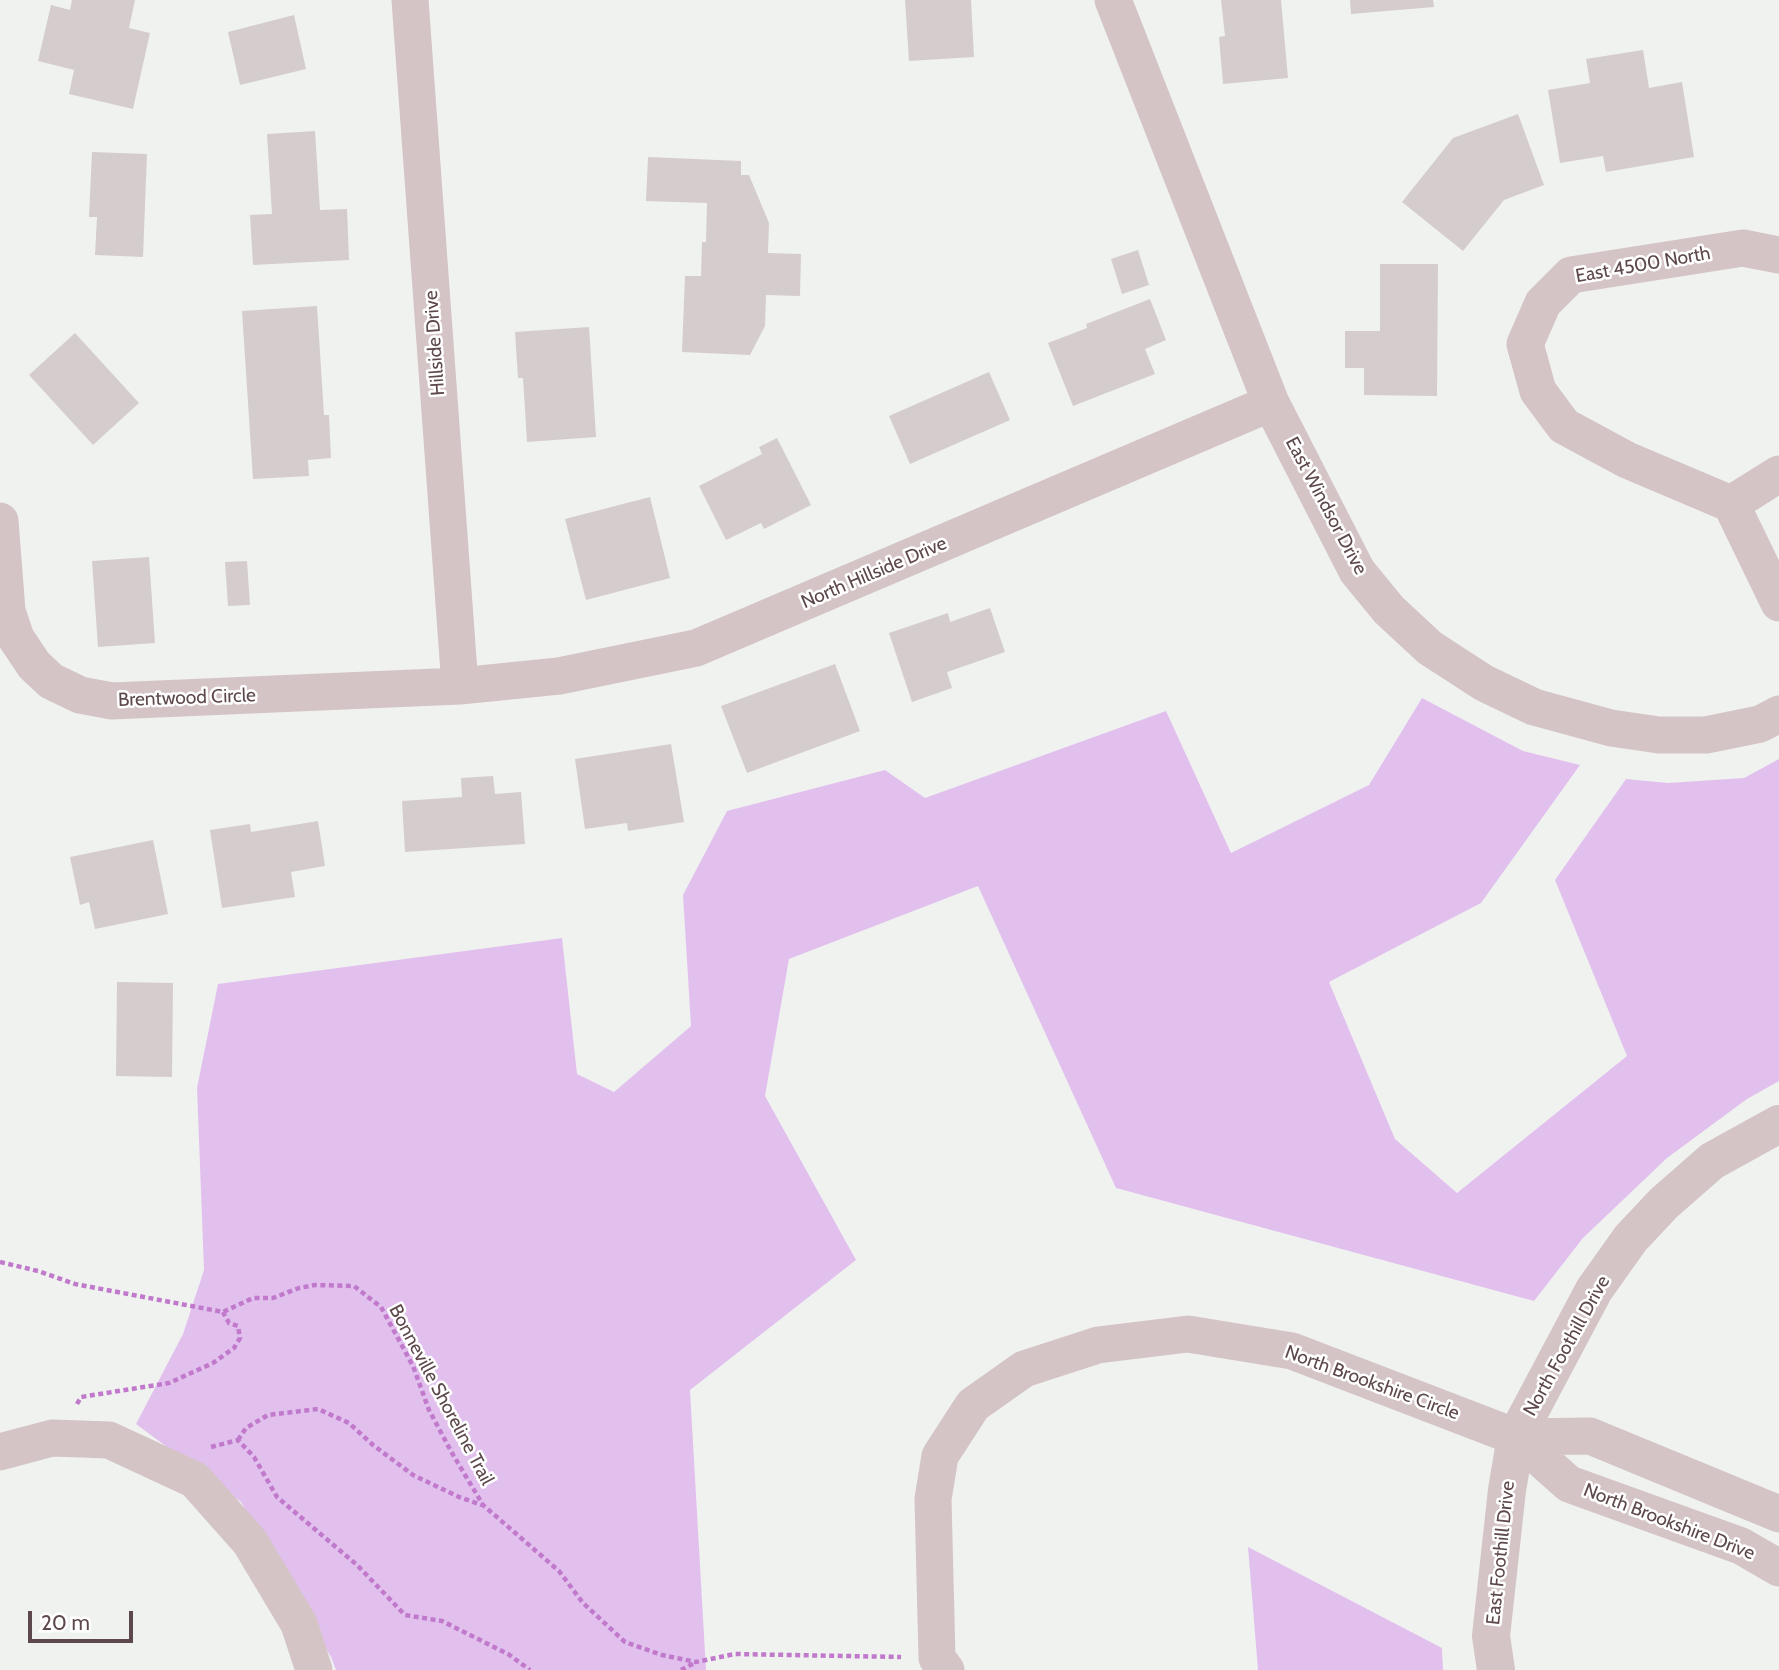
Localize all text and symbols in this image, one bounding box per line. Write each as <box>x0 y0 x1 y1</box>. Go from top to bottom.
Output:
street label: East 4500 North <box>1574 242 1712 288</box>
street label: Hillside Drive <box>420 290 450 396</box>
street label: East Windsor Drive <box>1280 433 1372 579</box>
street label: North Hillside Drive <box>798 532 950 614</box>
street label: Brentwood Circle <box>118 684 256 712</box>
street label: North Foothill Drive <box>1519 1272 1615 1420</box>
street label: Bonneville Shoreline Trail <box>384 1301 498 1489</box>
street label: North Brookshire Circle <box>1282 1341 1462 1425</box>
street label: North Brookshire Drive <box>1580 1479 1758 1565</box>
street label: East Foothill Drive <box>1482 1480 1520 1626</box>
scale bar <box>32 1596 136 1640</box>
text: 20 m <box>41 1610 90 1635</box>

